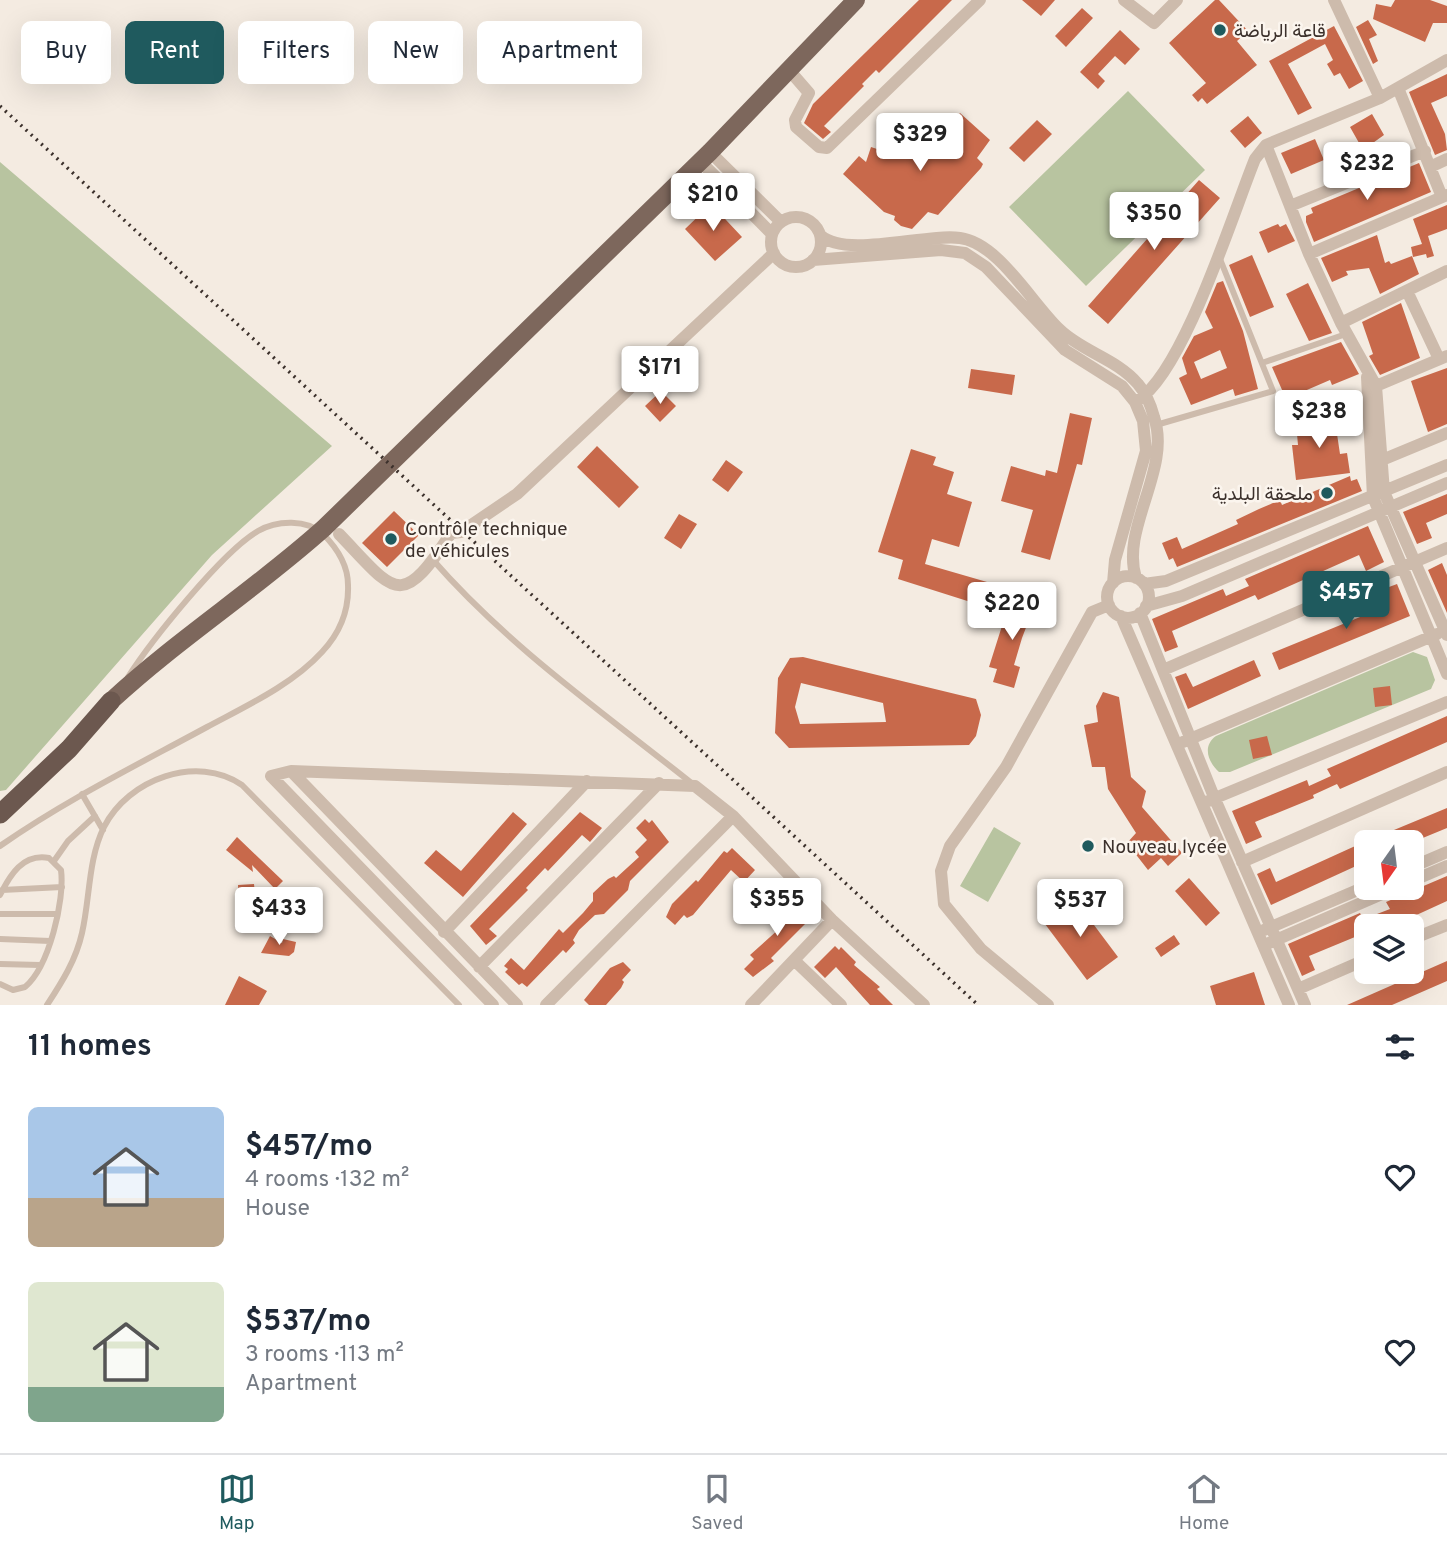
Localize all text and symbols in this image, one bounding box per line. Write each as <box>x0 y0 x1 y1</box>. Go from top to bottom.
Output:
place label: قاعة الرياضة <box>1234 20 1326 44</box>
chip: Buy <box>21 21 111 84</box>
chip: Rent <box>125 21 224 84</box>
chip: Filters <box>238 21 354 84</box>
chip: New <box>368 21 463 84</box>
chip: Apartment <box>477 21 642 84</box>
marker: قاعة الرياضة <box>1212 22 1228 38</box>
pin: $329 <box>879 114 961 173</box>
text: $329 <box>892 121 948 150</box>
pin: $232 <box>1326 142 1408 202</box>
text: $232 <box>1339 150 1395 179</box>
pin: $210 <box>672 174 754 233</box>
text: $210 <box>687 181 739 210</box>
pin: $350 <box>1113 192 1195 252</box>
text: $350 <box>1126 200 1182 229</box>
pin: $171 <box>619 346 701 406</box>
text: $171 <box>638 354 682 383</box>
pin: $238 <box>1278 391 1360 450</box>
text: $238 <box>1291 398 1347 427</box>
place label: ملحقة البلدية <box>1212 483 1313 507</box>
marker: ملحقة البلدية <box>1319 485 1335 501</box>
place label: Contrôle technique de véhicules <box>405 518 567 564</box>
marker: Contrôle technique de véhicules <box>383 531 399 547</box>
pin: $457 <box>1305 572 1387 631</box>
text: $457 <box>1318 579 1374 608</box>
pin: $220 <box>971 582 1053 642</box>
text: $220 <box>983 590 1041 619</box>
north arrow <box>1354 830 1424 900</box>
map controls <box>1354 830 1424 984</box>
place label: Nouveau lycée <box>1102 836 1227 860</box>
marker: Nouveau lycée <box>1080 838 1096 854</box>
pin: $355 <box>736 878 818 938</box>
pin: $537 <box>1039 880 1121 939</box>
text: $355 <box>749 886 805 915</box>
text: $537 <box>1053 887 1107 916</box>
pin: $433 <box>238 888 320 947</box>
text: $433 <box>251 895 307 924</box>
button: layers <box>1354 914 1424 984</box>
icon: filters <box>1381 1028 1419 1066</box>
text: 11 homes <box>28 1029 152 1066</box>
text: $457/mo <box>245 1129 373 1166</box>
icon: home <box>84 1135 168 1219</box>
icon: heart <box>1381 1158 1419 1196</box>
text: 4 rooms · 132 m² <box>245 1166 409 1195</box>
text: House <box>245 1195 310 1224</box>
text: $537/mo <box>245 1304 371 1341</box>
icon: home <box>84 1310 168 1394</box>
icon: heart <box>1381 1333 1419 1371</box>
text: 3 rooms · 113 m² <box>245 1341 404 1370</box>
text: Apartment <box>245 1370 357 1399</box>
tab: Map <box>218 1470 256 1536</box>
tab: Saved <box>691 1470 743 1536</box>
tab: Home <box>1179 1470 1229 1536</box>

